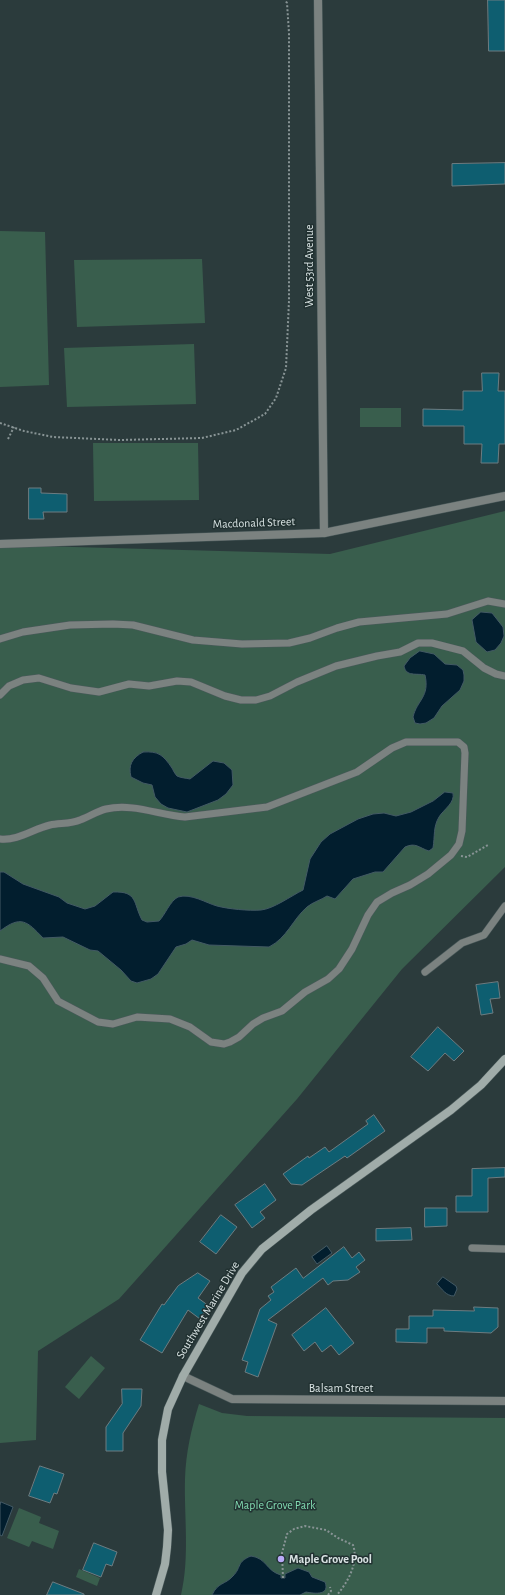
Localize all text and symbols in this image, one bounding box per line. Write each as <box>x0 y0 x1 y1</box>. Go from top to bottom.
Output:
street label: West 53rd Avenue <box>302 225 316 307</box>
street label: Macdonald Street <box>212 514 296 532</box>
street label: Southwest Marine Drive <box>173 1259 243 1361</box>
street label: Balsam Street <box>309 1381 373 1395</box>
park label: Maple Grove Park <box>234 1498 316 1512</box>
place label: Maple Grove Pool <box>289 1552 372 1566</box>
marker: Maple Grove Pool <box>276 1554 286 1564</box>

